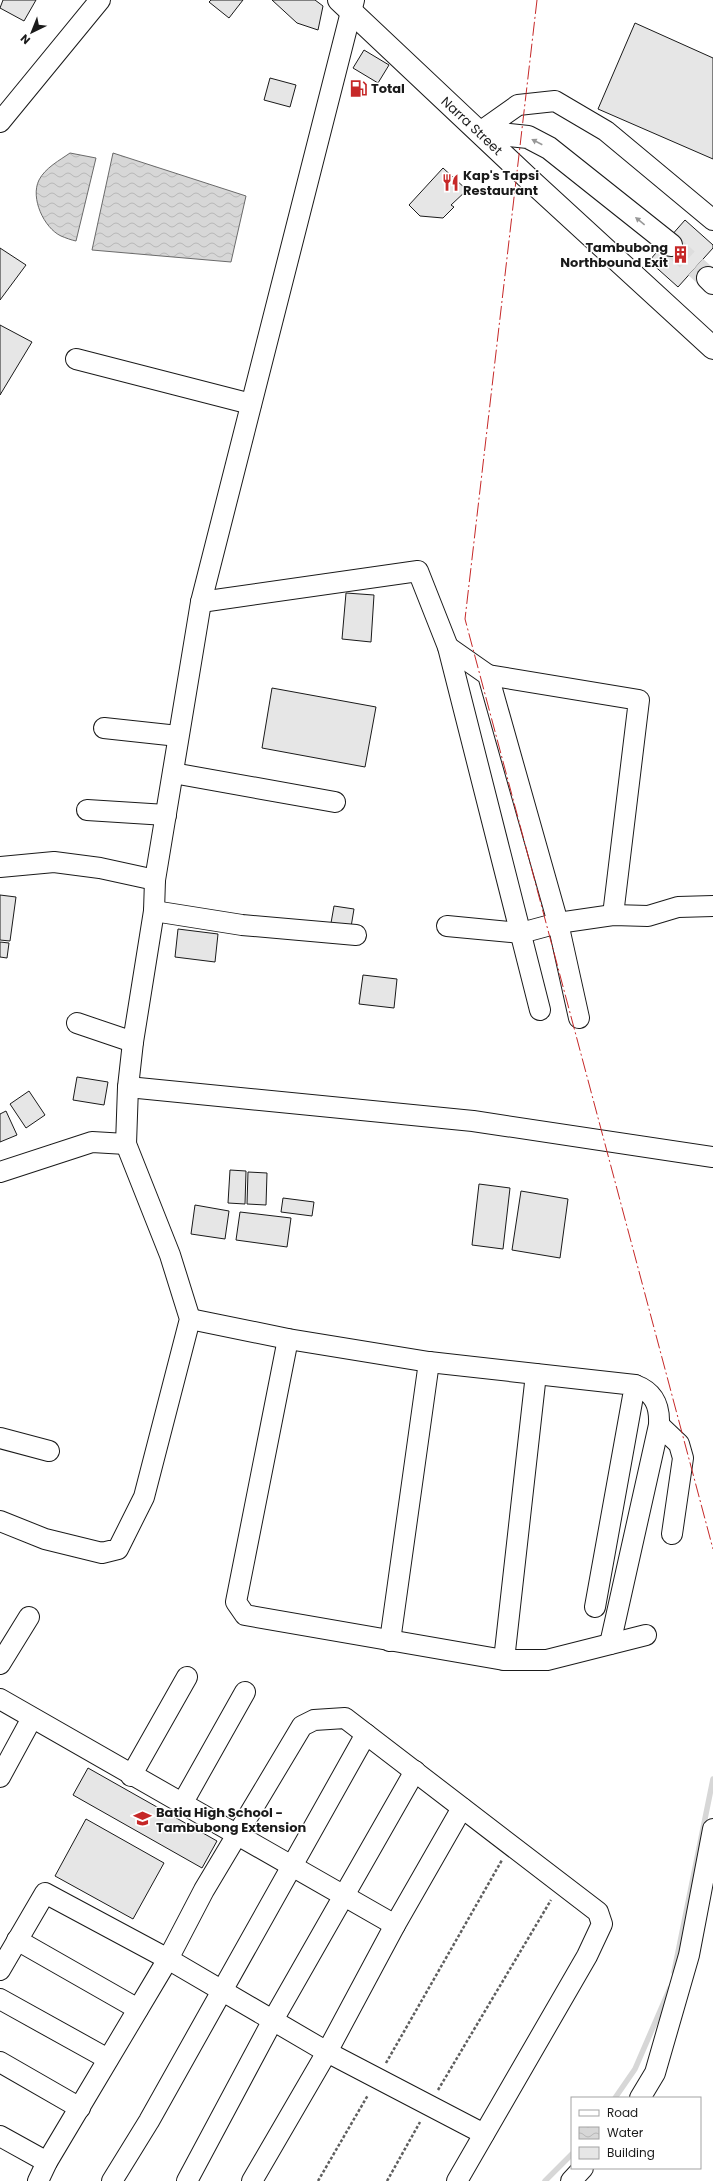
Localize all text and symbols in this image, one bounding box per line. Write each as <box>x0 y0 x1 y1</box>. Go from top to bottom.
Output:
north arrow <box>12 12 52 52</box>
text: N <box>17 31 34 48</box>
fuel station icon: Total <box>348 78 368 98</box>
place label: Total <box>371 79 405 98</box>
street label: Narra Street <box>437 92 507 159</box>
one-way arrow <box>531 139 543 145</box>
place label: Kap's Tapsi Restaurant <box>463 166 539 200</box>
restaurant icon: Kap's Tapsi Restaurant <box>440 172 460 192</box>
one-way arrow <box>635 217 646 225</box>
place label: Tambubong Northbound Exit <box>560 238 668 272</box>
building icon: Tambubong Northbound Exit <box>671 244 691 264</box>
place label: Batia High School - Tambubong Extension <box>156 1803 306 1837</box>
school or university icon: Batia High School - Tambubong Extension <box>133 1809 153 1829</box>
legend <box>571 2097 701 2169</box>
text: Road <box>607 2104 638 2121</box>
text: Water <box>607 2124 644 2141</box>
text: Building <box>607 2144 655 2161</box>

